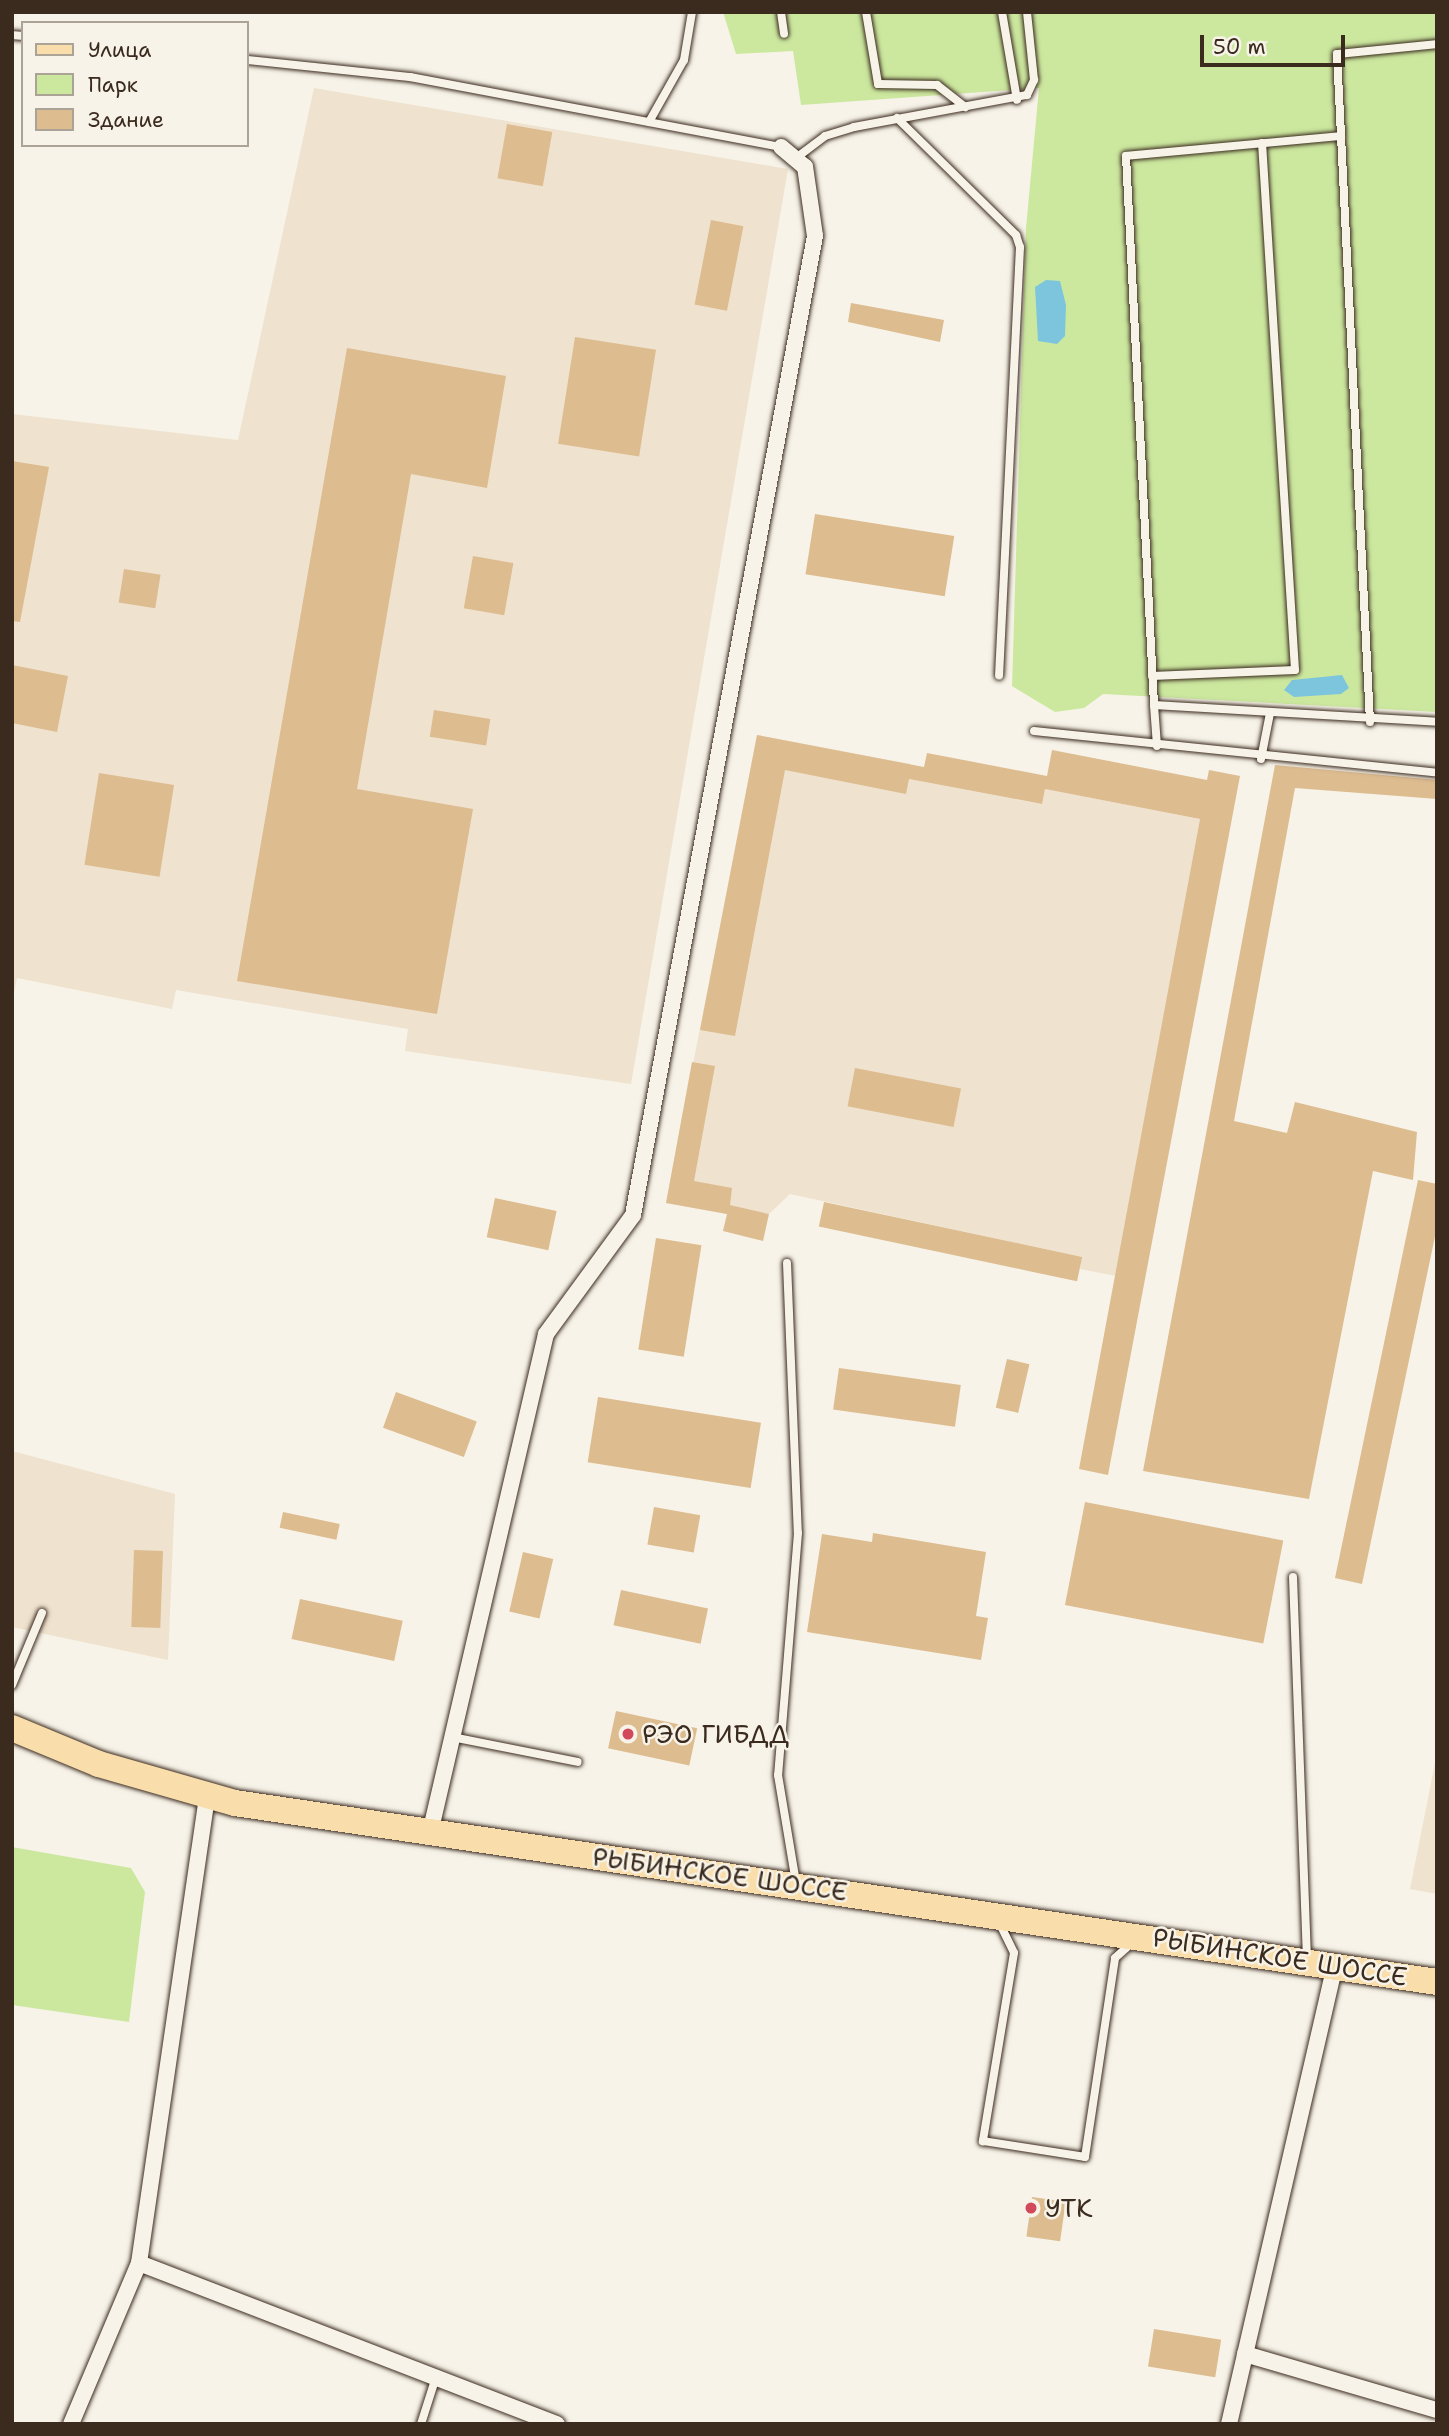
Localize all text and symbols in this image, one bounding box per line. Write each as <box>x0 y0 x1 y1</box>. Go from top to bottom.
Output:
legend <box>21 21 248 147</box>
scale bar <box>1204 21 1349 65</box>
text: 50 m <box>1213 33 1266 61</box>
text: Улица <box>88 36 151 64</box>
text: Парк <box>88 71 138 99</box>
text: Здание <box>88 106 164 134</box>
place label: РЭО ГИБДД <box>642 1718 789 1750</box>
marker: РЭО ГИБДД <box>620 1726 636 1742</box>
street label: РЫБИНСКОЕ ШОССЕ <box>591 1841 849 1907</box>
street label: РЫБИНСКОЕ ШОССЕ <box>1151 1921 1409 1993</box>
place label: УТК <box>1045 2192 1093 2224</box>
marker: УТК <box>1023 2200 1039 2216</box>

